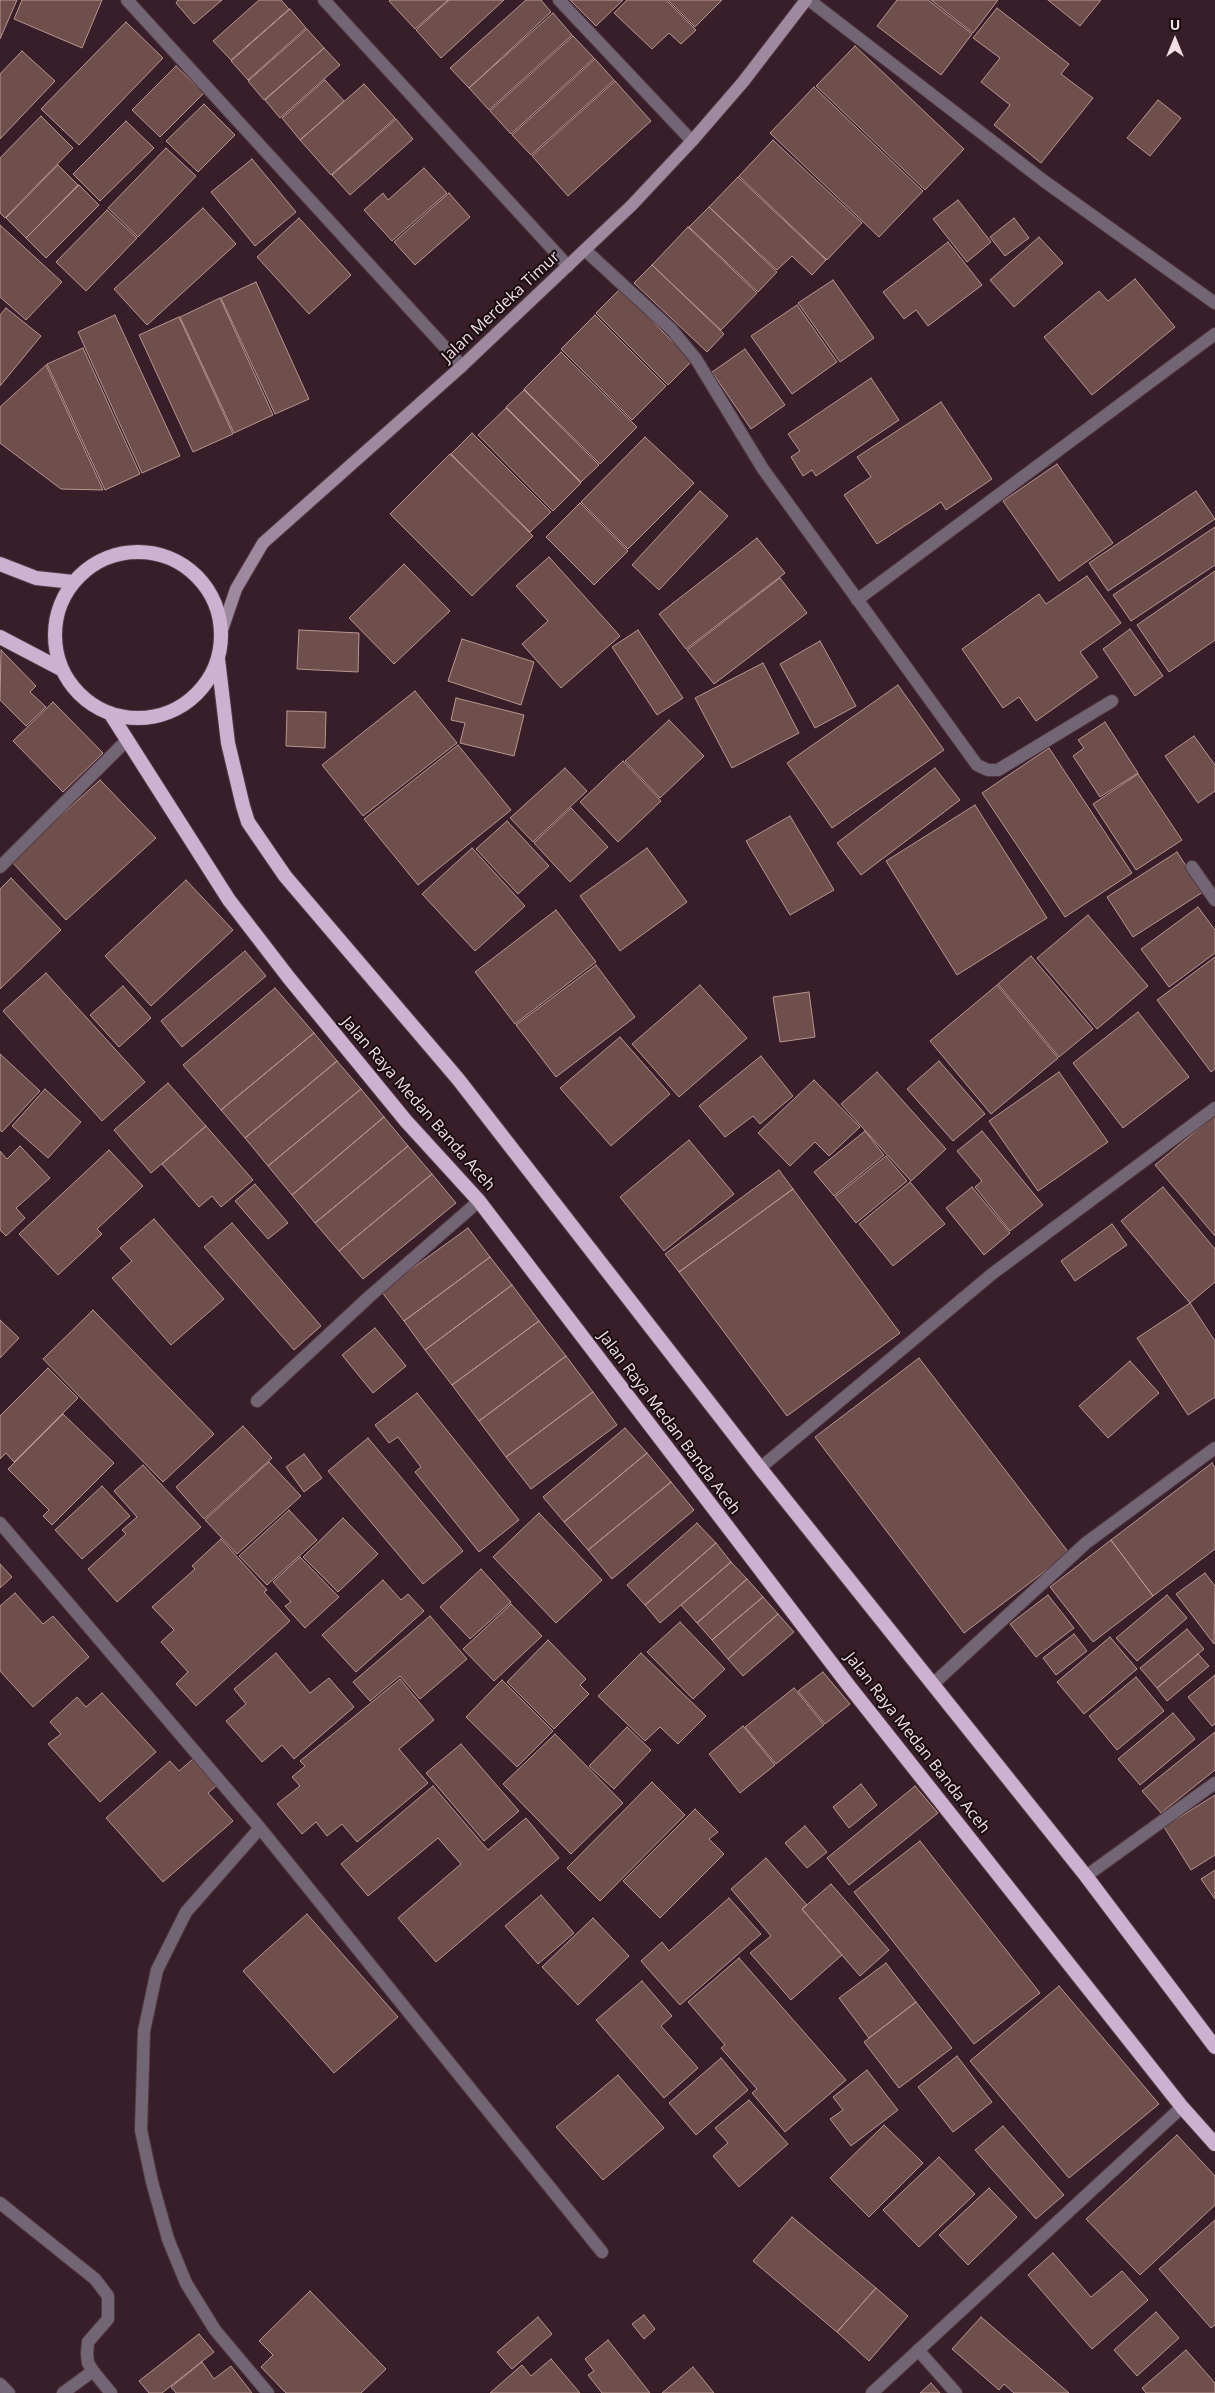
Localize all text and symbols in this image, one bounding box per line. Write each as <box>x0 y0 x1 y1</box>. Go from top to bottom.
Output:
north arrow <box>1150 15 1200 65</box>
text: U <box>1170 15 1180 34</box>
street label: Jalan Merdeka Timur <box>438 247 564 367</box>
street label: Jalan Raya Medan Banda Aceh <box>337 1013 499 1195</box>
street label: Jalan Raya Medan Banda Aceh <box>594 1328 744 1518</box>
street label: Jalan Raya Medan Banda Aceh <box>840 1649 994 1837</box>

